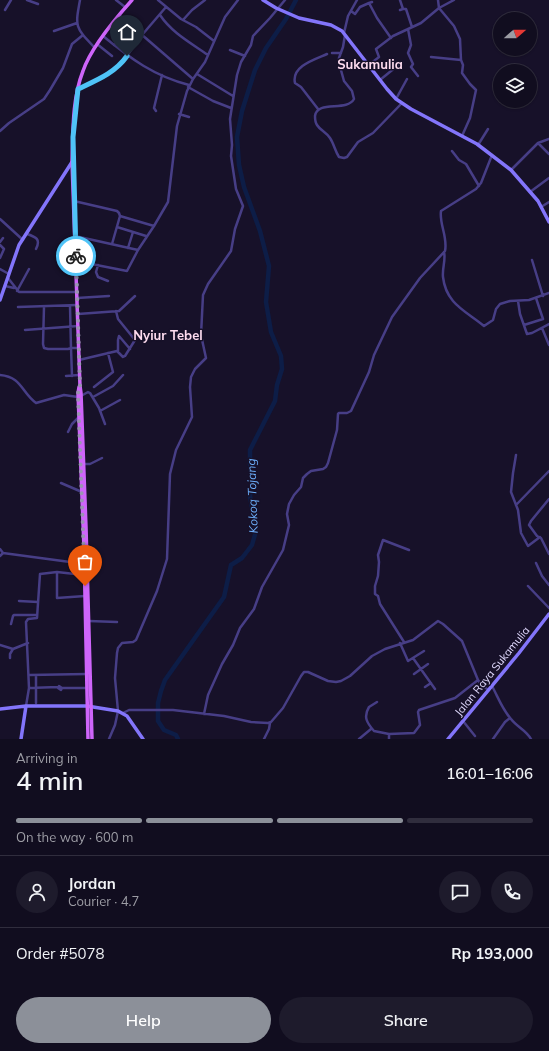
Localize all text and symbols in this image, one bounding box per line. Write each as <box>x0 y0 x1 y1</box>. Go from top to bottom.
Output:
north arrow <box>493 12 537 56</box>
map controls <box>493 12 537 108</box>
pin <box>110 15 144 56</box>
icon: home <box>116 21 138 43</box>
district label: Sukamulia <box>337 56 403 72</box>
button: layers <box>493 64 537 108</box>
courier <box>56 236 96 276</box>
icon: bike <box>65 245 87 267</box>
district label: Nyiur Tebel <box>133 327 203 344</box>
water label: Kokoq Tojang <box>243 458 261 534</box>
pin <box>68 545 102 586</box>
icon: bag <box>74 551 96 573</box>
street label: Jalan Raya Sukamulia <box>452 623 532 719</box>
text: Arriving in <box>16 750 78 766</box>
text: 4 min <box>16 764 84 797</box>
text: 16:01–16:06 <box>446 764 533 783</box>
text: On the way · 600 m <box>16 829 133 845</box>
button: person <box>16 871 58 913</box>
button: chat <box>439 871 481 913</box>
button: phone <box>491 871 533 913</box>
text: Jordan <box>68 874 116 893</box>
text: Courier · 4.7 <box>68 893 139 909</box>
text: Order #5078 <box>16 944 104 963</box>
text: Rp 193,000 <box>451 944 533 963</box>
button: Help <box>16 997 271 1043</box>
button: Share <box>279 997 533 1043</box>

